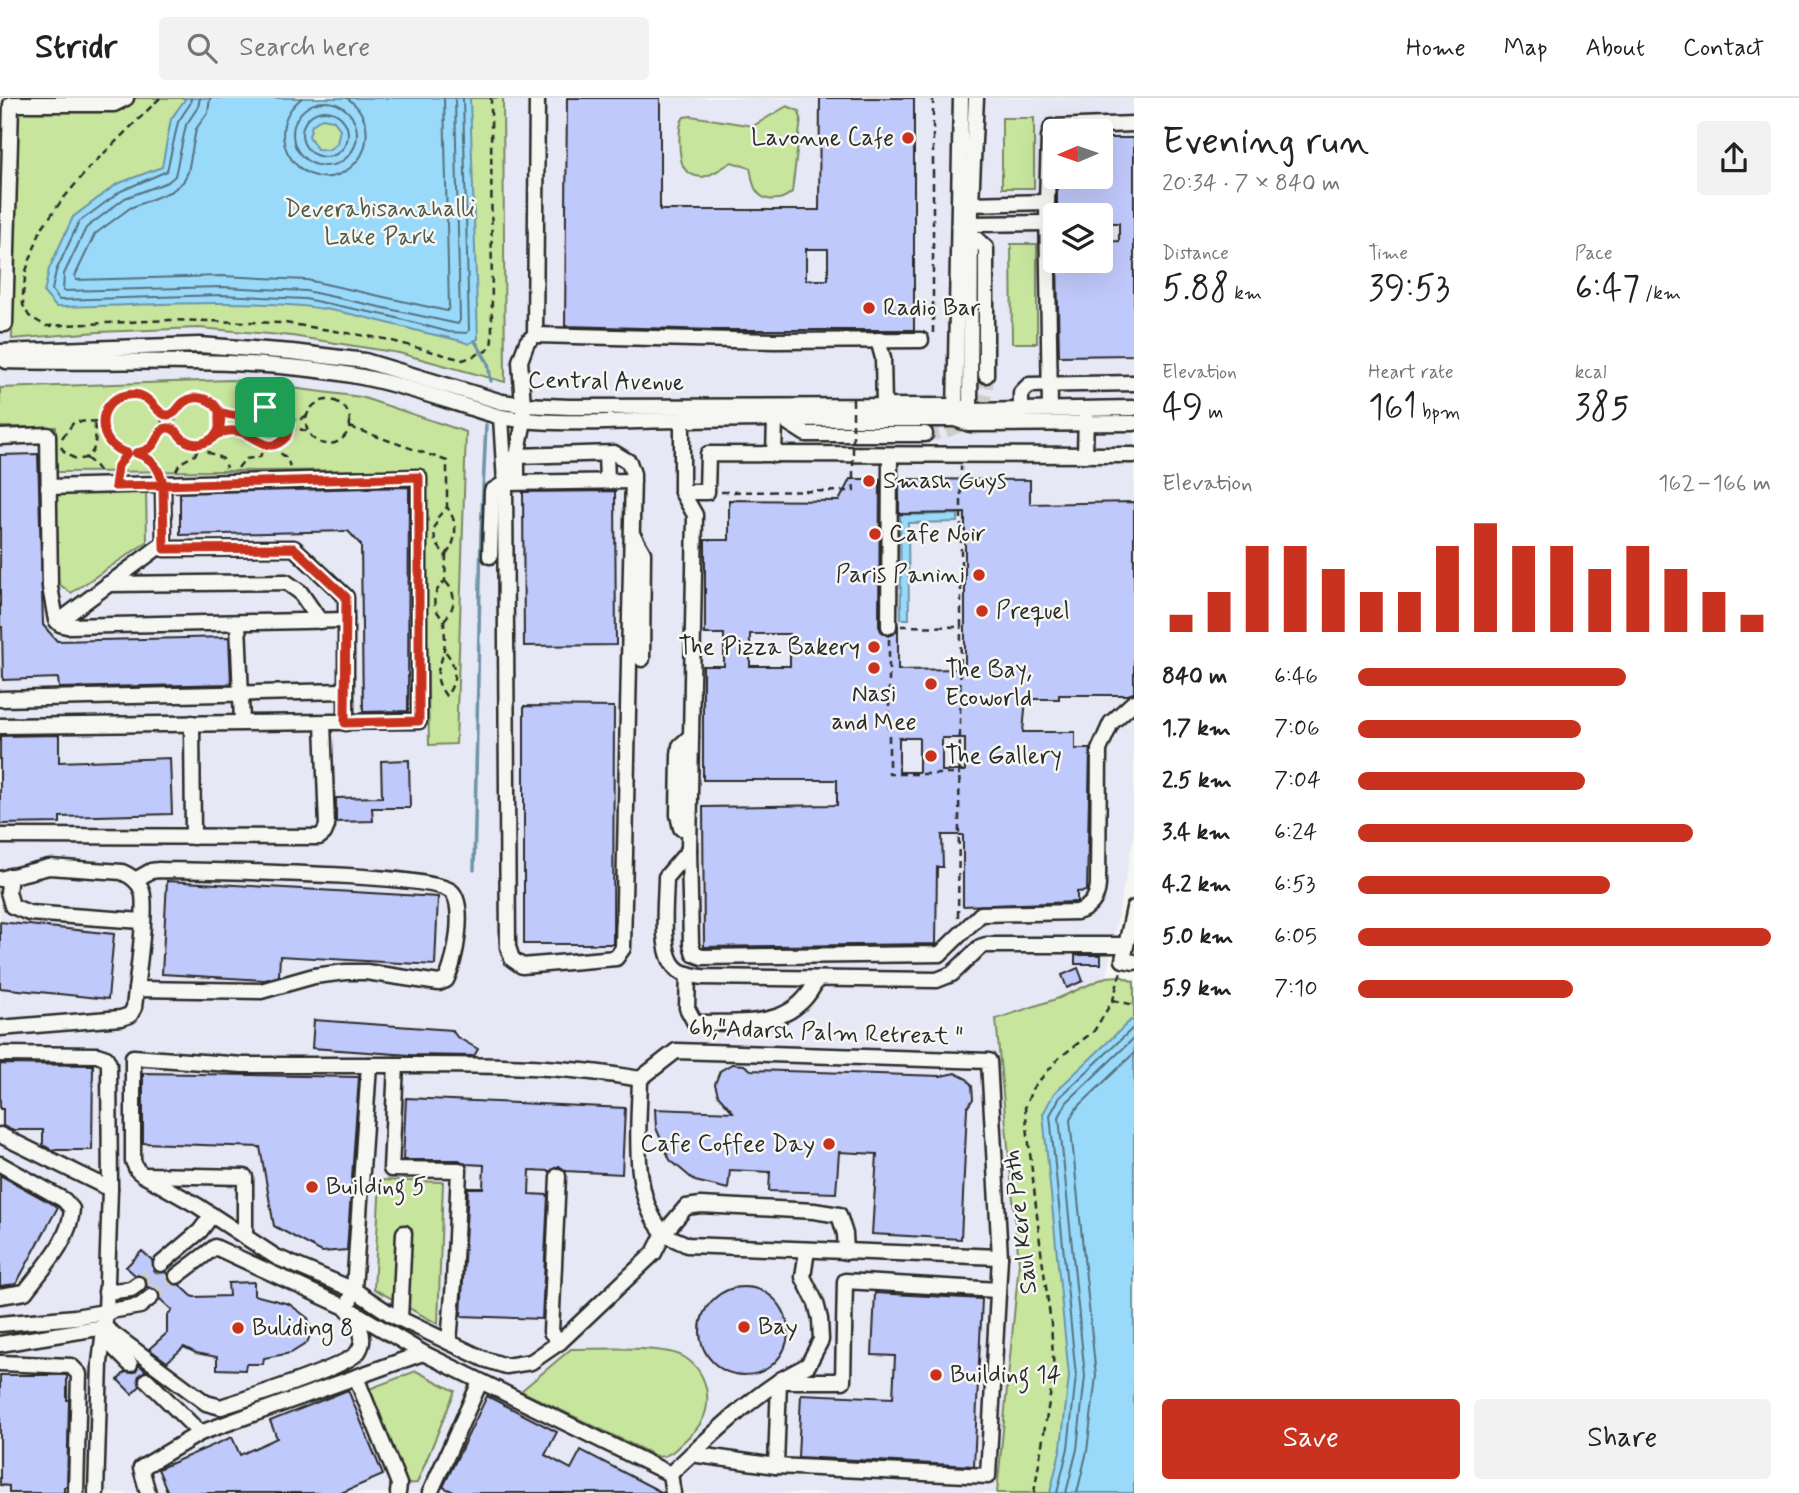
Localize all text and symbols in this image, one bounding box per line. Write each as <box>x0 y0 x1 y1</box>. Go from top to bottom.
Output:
search box <box>159 17 649 80</box>
text: Stridr <box>35 26 117 70</box>
icon: search <box>183 29 221 67</box>
text: Search here <box>239 31 370 65</box>
text: Home <box>1406 33 1466 64</box>
text: Map <box>1504 33 1548 64</box>
text: About <box>1586 33 1645 64</box>
text: Contact <box>1683 33 1764 64</box>
text: Evening run <box>1162 118 1369 167</box>
north arrow <box>1043 119 1113 189</box>
map controls <box>1043 119 1113 273</box>
button: share <box>1697 121 1771 195</box>
place label: Lavonne Cafe <box>751 123 894 154</box>
marker: Lavonne Cafe <box>900 130 916 146</box>
text: 20:34 · 7 × 840 m <box>1162 169 1340 199</box>
park label: Deverabisanahalli Lake Park <box>285 194 475 253</box>
button: layers <box>1043 203 1113 273</box>
text: Distance <box>1162 241 1229 266</box>
text: Time <box>1368 241 1408 266</box>
text: Pace <box>1575 241 1612 266</box>
text: 5.88 <box>1162 266 1229 312</box>
text: 39:53 <box>1368 266 1450 312</box>
text: 6:47 <box>1575 266 1640 312</box>
text: km <box>1229 281 1262 306</box>
text: /km <box>1640 281 1681 306</box>
place label: Radio Bar <box>883 293 980 324</box>
marker: Radio Bar <box>861 300 877 316</box>
text: Elevation <box>1162 360 1237 385</box>
text: Heart rate <box>1368 360 1454 385</box>
text: kcal <box>1575 360 1607 385</box>
street label: Central Avenue <box>528 365 684 399</box>
pin <box>235 377 295 437</box>
text: 49 <box>1162 385 1203 431</box>
text: 161 <box>1368 385 1417 431</box>
text: 385 <box>1575 385 1629 431</box>
icon: arrive <box>246 388 284 426</box>
text: m <box>1203 400 1224 425</box>
text: bpm <box>1417 400 1460 425</box>
place label: Smash Guys <box>883 466 1006 497</box>
text: Elevation <box>1162 469 1253 499</box>
text: 162–166 m <box>1658 469 1771 499</box>
marker: Smash Guys <box>861 473 877 489</box>
place label: Cafe Noir <box>889 519 986 550</box>
marker: Cafe Noir <box>867 526 883 542</box>
place label: Paris Panini <box>836 560 965 591</box>
marker: Paris Panini <box>971 567 987 583</box>
place label: Prequel <box>996 596 1070 627</box>
marker: Prequel <box>974 603 990 619</box>
place label: The Pizza Bakery <box>678 632 860 663</box>
marker: The Pizza Bakery <box>866 639 882 655</box>
place label: The Bay, Ecoworld <box>945 655 1032 714</box>
marker: Nasi and Mee <box>866 660 882 676</box>
text: 840 m <box>1162 662 1227 692</box>
text: 6:46 <box>1274 662 1318 692</box>
marker: The Bay, Ecoworld <box>923 676 939 692</box>
place label: Nasi and Mee <box>831 679 917 738</box>
text: 1.7 km <box>1162 714 1231 744</box>
text: 7:06 <box>1274 714 1320 744</box>
place label: The Gallery <box>945 741 1062 772</box>
marker: The Gallery <box>923 748 939 764</box>
text: 2.5 km <box>1162 766 1232 796</box>
text: 7:04 <box>1274 766 1321 796</box>
text: 3.4 km <box>1162 818 1230 848</box>
text: 6:24 <box>1274 818 1317 848</box>
text: 4.2 km <box>1162 870 1231 900</box>
text: 6:53 <box>1274 870 1315 900</box>
text: 5.0 km <box>1162 922 1233 952</box>
text: 6:05 <box>1274 922 1317 952</box>
text: 5.9 km <box>1162 974 1232 1004</box>
text: 7:10 <box>1274 974 1318 1004</box>
street label: 6b,"Adarsh Palm Retreat " <box>688 1013 964 1053</box>
place label: Cafe Coffee Day <box>640 1129 815 1160</box>
marker: Cafe Coffee Day <box>821 1136 837 1152</box>
street label: Saul Kere Path <box>997 1148 1045 1296</box>
place label: Building 5 <box>326 1172 426 1206</box>
marker: Building 5 <box>304 1179 320 1195</box>
place label: Bay <box>758 1312 798 1343</box>
place label: Buliding 8 <box>252 1313 354 1346</box>
marker: Bay <box>736 1319 752 1335</box>
marker: Buliding 8 <box>230 1320 246 1336</box>
place label: Building 14 <box>950 1360 1061 1394</box>
marker: Building 14 <box>928 1367 944 1383</box>
button: Save <box>1162 1399 1460 1479</box>
button: Share <box>1474 1399 1771 1479</box>

